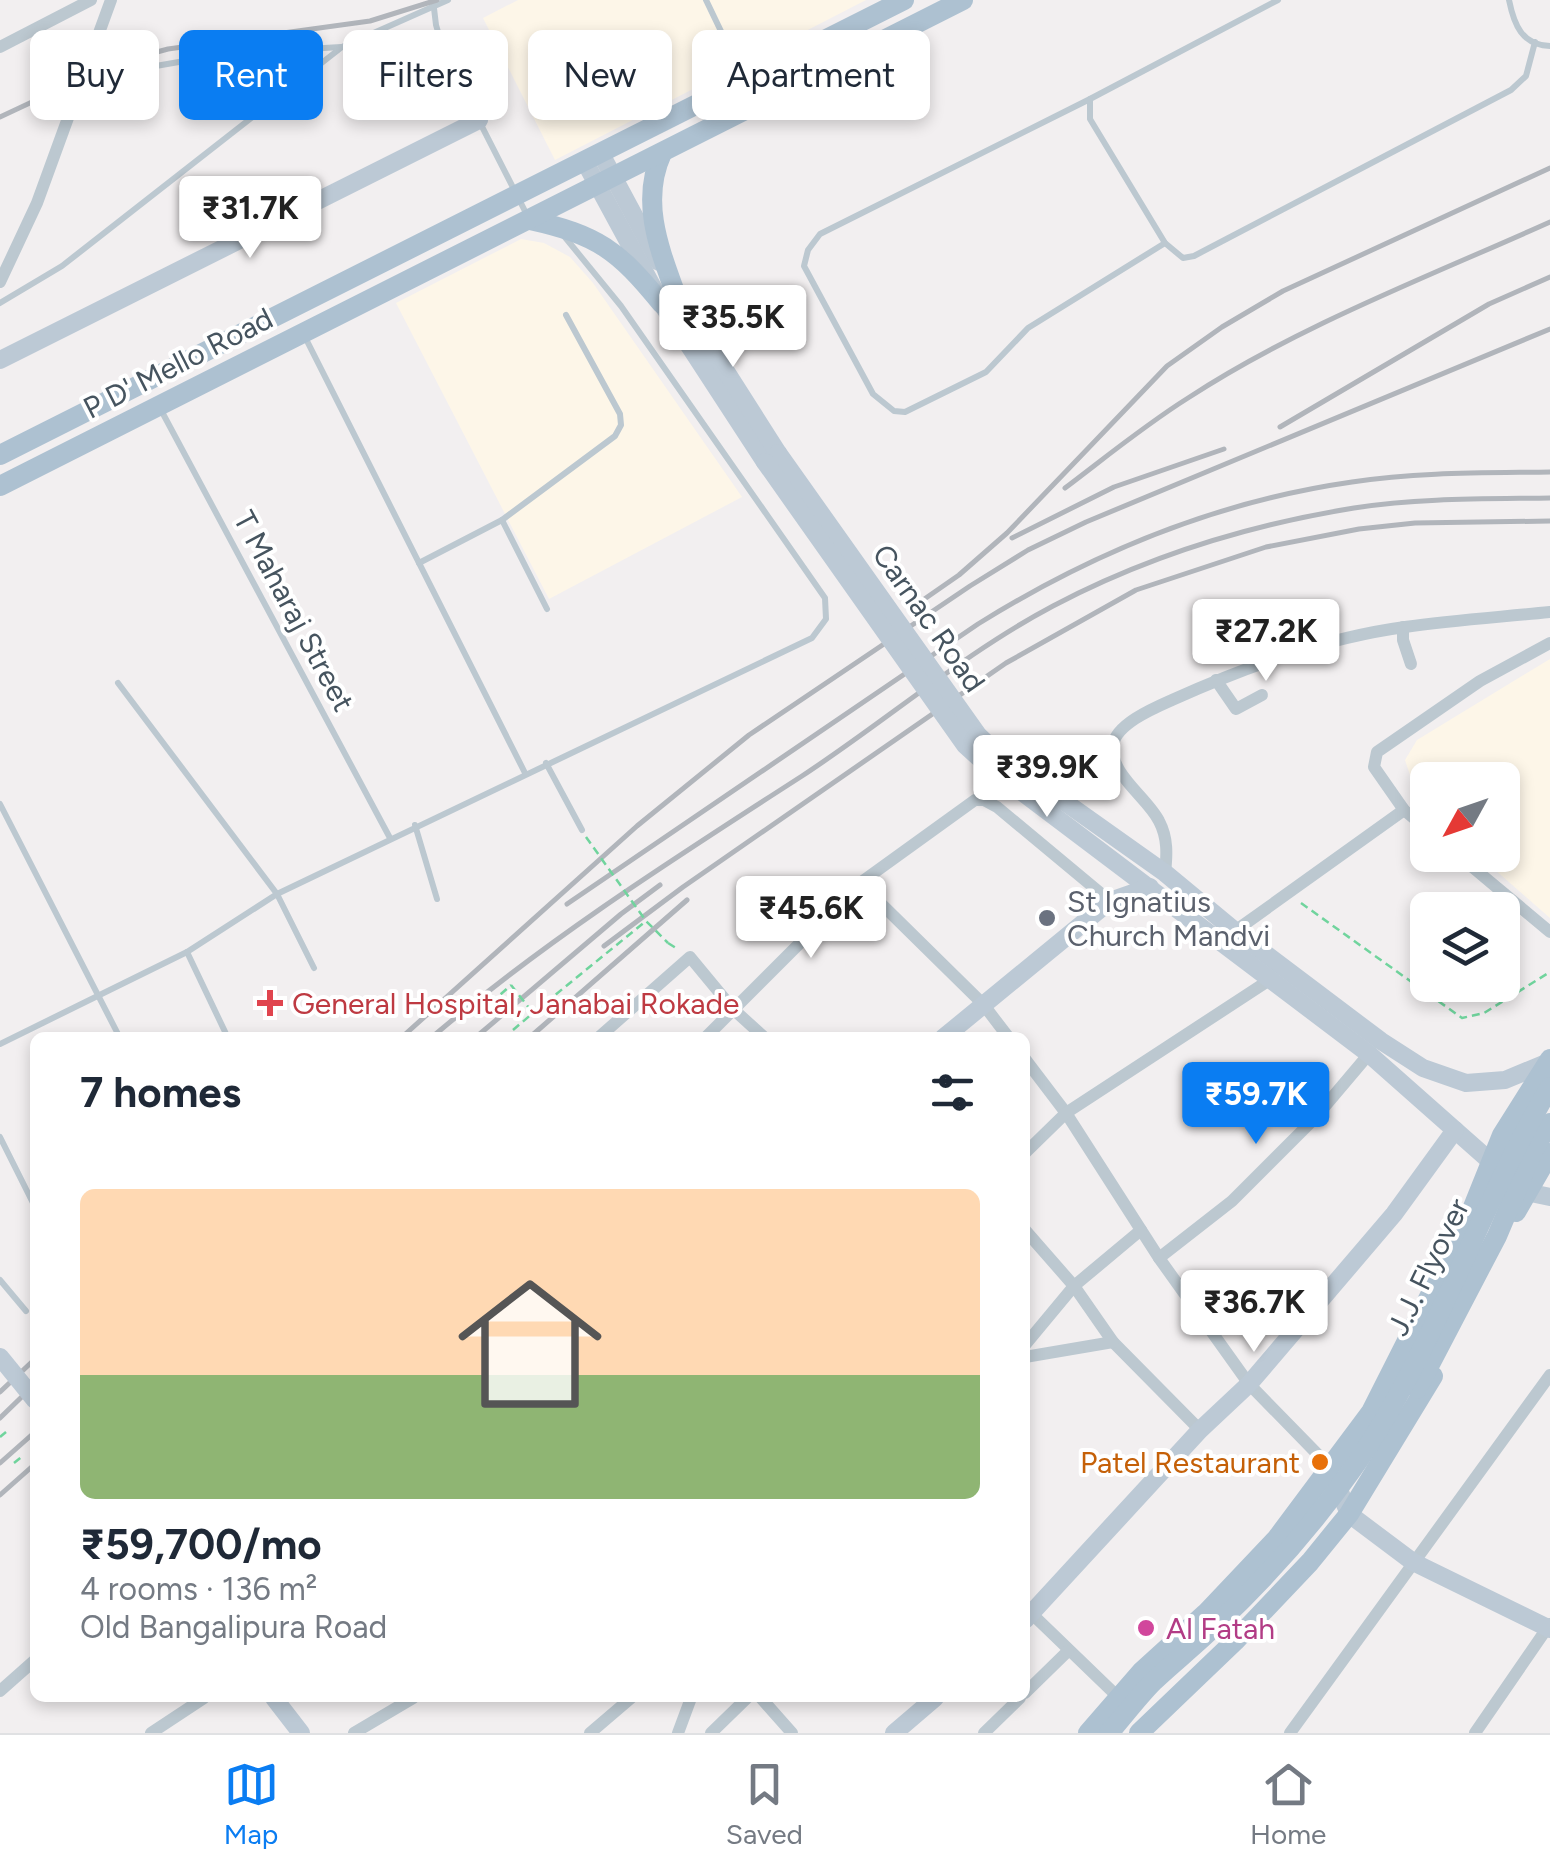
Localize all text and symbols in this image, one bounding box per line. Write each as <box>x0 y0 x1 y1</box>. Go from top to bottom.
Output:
chip: Buy <box>30 30 159 120</box>
chip: Rent <box>179 30 323 120</box>
chip: Filters <box>343 30 508 120</box>
chip: New <box>528 30 672 120</box>
chip: Apartment <box>692 30 930 120</box>
pin: ₹31.7K <box>169 176 331 261</box>
text: ₹31.7K <box>201 189 299 227</box>
pin: ₹35.5K <box>652 285 814 370</box>
text: ₹35.5K <box>681 298 785 336</box>
street label: P D' Mello Road <box>77 299 279 427</box>
street label: T Maharaj Street <box>226 504 362 718</box>
street label: Carnac Road <box>865 537 993 699</box>
pin: ₹27.2K <box>1185 599 1347 684</box>
text: ₹27.2K <box>1214 612 1318 650</box>
pin: ₹39.9K <box>966 735 1128 820</box>
text: ₹39.9K <box>995 748 1099 786</box>
north arrow <box>1410 762 1520 872</box>
map controls <box>1410 762 1520 1002</box>
pin: ₹45.6K <box>730 876 892 961</box>
place label: St Ignatius Church Mandvi <box>1067 883 1270 954</box>
text: ₹45.6K <box>758 889 864 927</box>
button: layers <box>1410 892 1520 1002</box>
marker: St Ignatius Church Mandvi <box>1036 907 1058 929</box>
place label: General Hospital, Janabai Rokade <box>292 985 739 1022</box>
marker: General Hospital, Janabai Rokade <box>257 990 283 1016</box>
pin: ₹59.7K <box>1175 1062 1337 1147</box>
icon: filters <box>925 1065 980 1120</box>
text: 7 homes <box>80 1067 241 1118</box>
text: ₹59.7K <box>1204 1075 1308 1113</box>
street label: J.J. Flyover <box>1379 1192 1477 1342</box>
icon: home <box>440 1254 620 1434</box>
pin: ₹36.7K <box>1173 1270 1335 1355</box>
text: ₹36.7K <box>1203 1283 1305 1321</box>
place label: Patel Restaurant <box>1080 1444 1300 1481</box>
marker: Patel Restaurant <box>1309 1451 1331 1473</box>
text: ₹59,700/mo <box>80 1519 322 1570</box>
text: 4 rooms · 136 m² <box>80 1570 317 1608</box>
text: Old Bangalipura Road <box>80 1608 387 1646</box>
place label: Al Fatah <box>1166 1610 1275 1647</box>
marker: Al Fatah <box>1135 1617 1157 1639</box>
tab: Map <box>224 1757 279 1851</box>
tab: Saved <box>726 1757 803 1851</box>
tab: Home <box>1250 1757 1326 1851</box>

